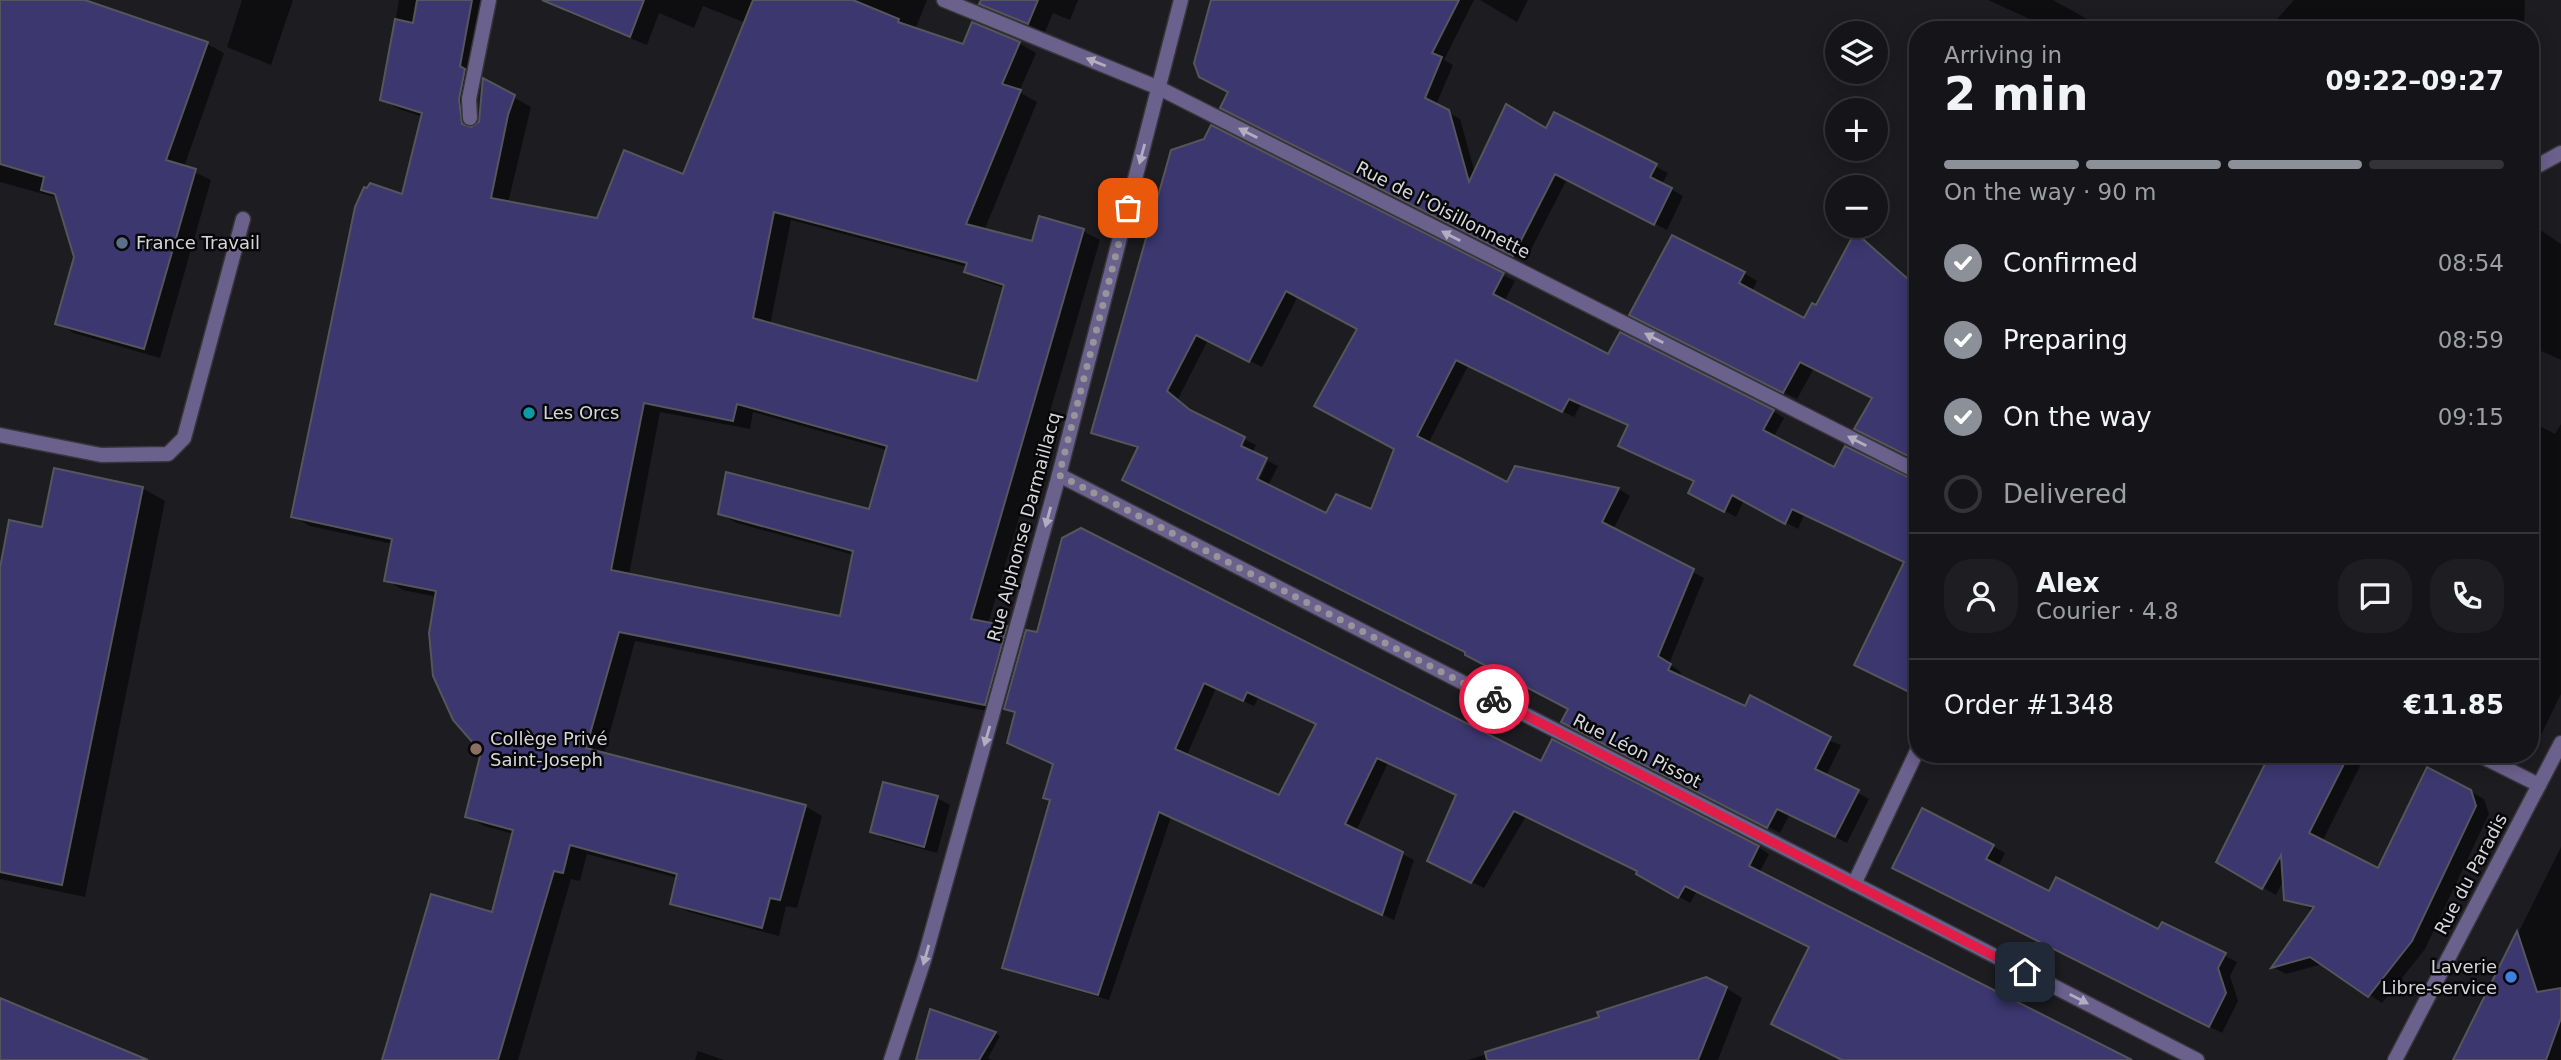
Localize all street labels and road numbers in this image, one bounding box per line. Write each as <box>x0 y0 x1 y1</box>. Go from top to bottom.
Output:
street label: Rue de l’Oisillonnette <box>1353 157 1534 263</box>
street label: Rue Alphonse Darmaillacq <box>983 410 1064 644</box>
street label: Rue Léon Pissot <box>1570 709 1705 792</box>
street label: Rue du Paradis <box>2430 810 2511 938</box>

